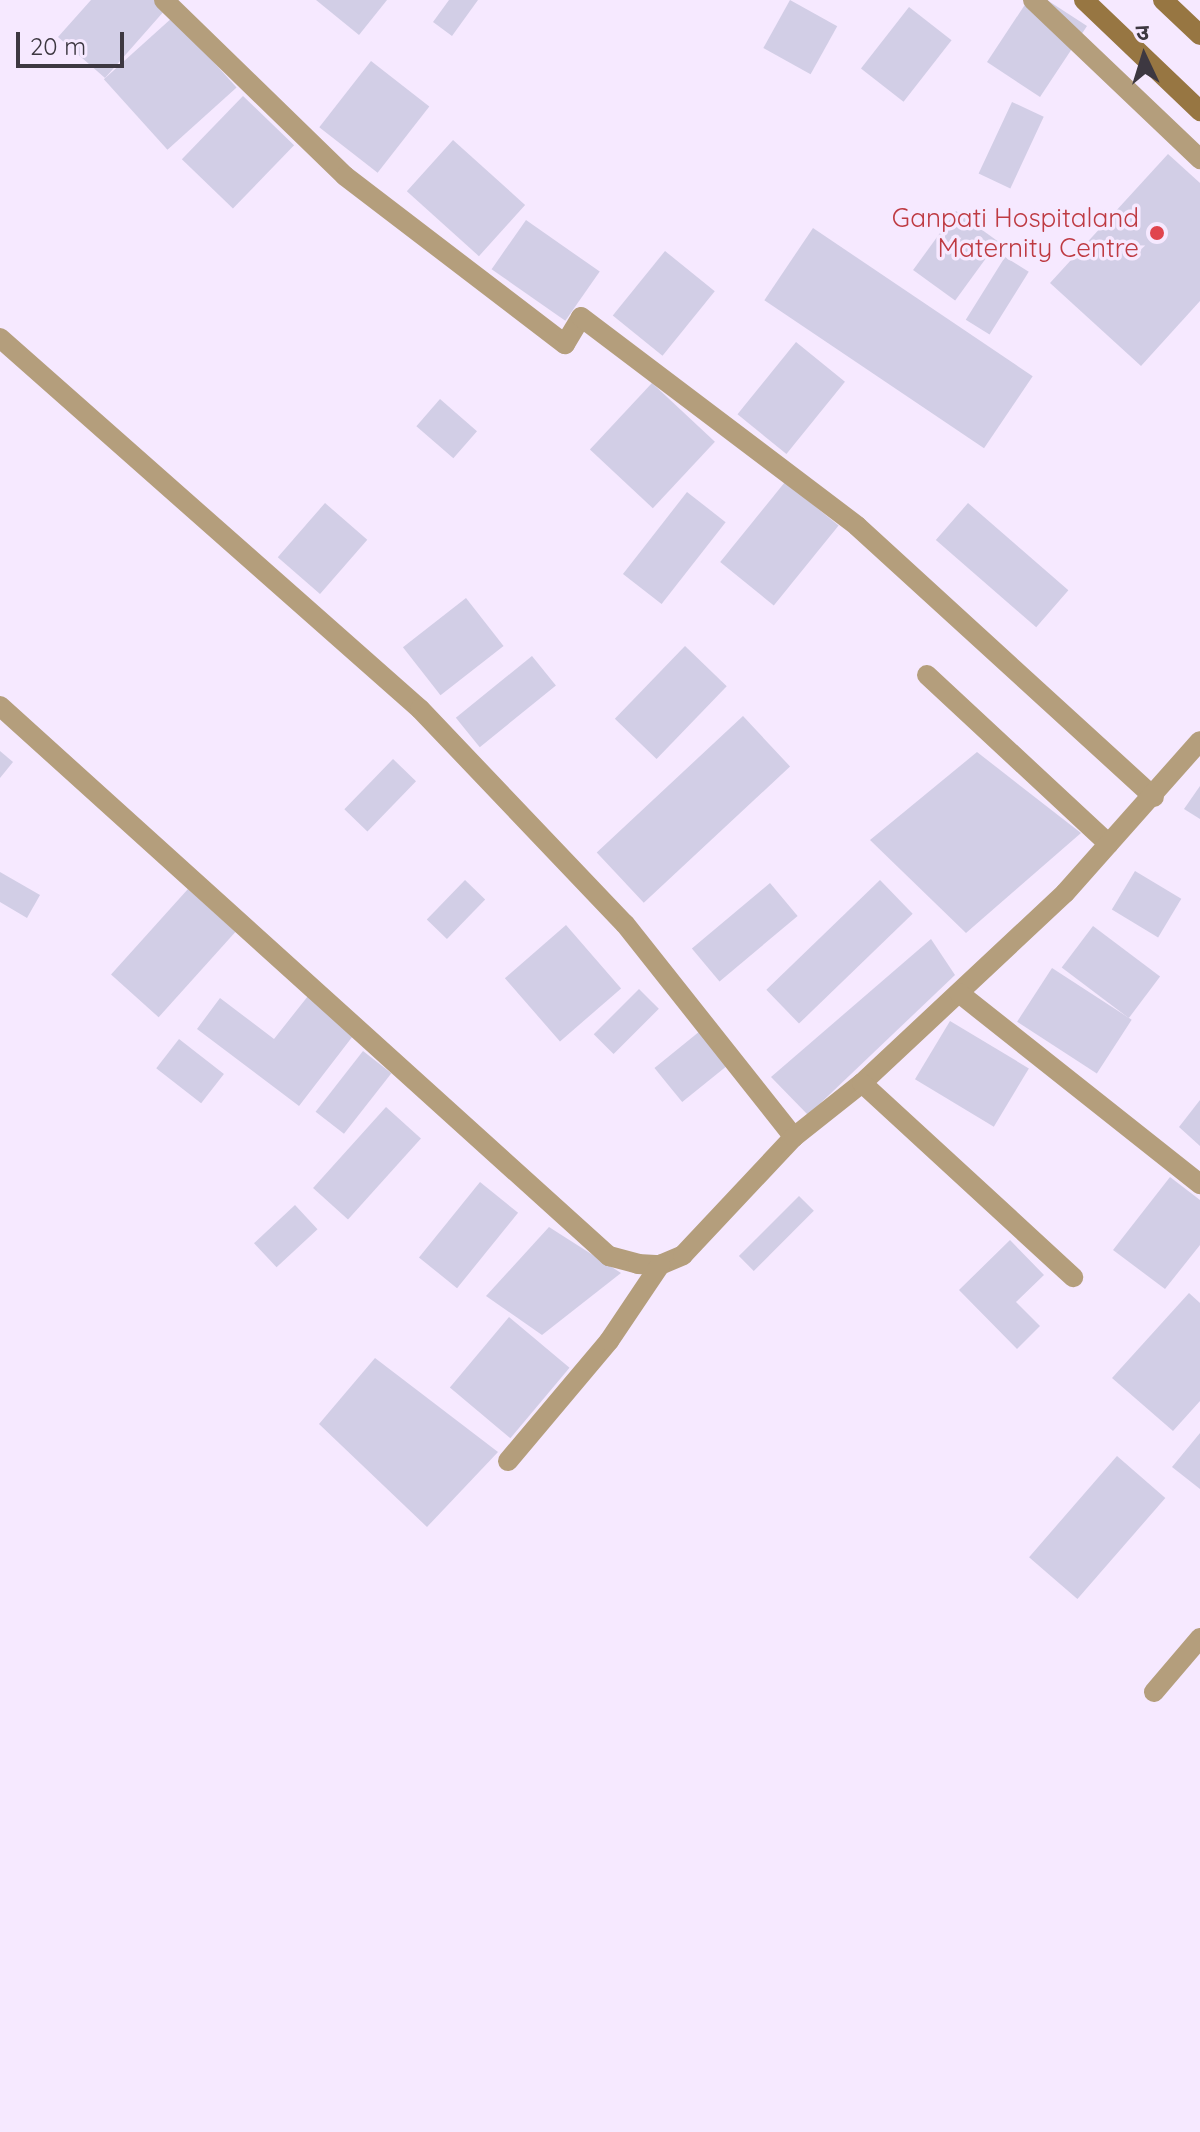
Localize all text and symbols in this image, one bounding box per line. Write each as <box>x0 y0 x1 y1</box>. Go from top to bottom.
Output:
scale bar <box>20 16 128 66</box>
north arrow <box>1104 16 1184 96</box>
text: उ <box>1135 18 1150 46</box>
text: 20 m <box>30 31 86 61</box>
place label: Ganpati Hospitaland Maternity Centre <box>892 202 1139 264</box>
marker: Ganpati Hospitaland Maternity Centre <box>1146 222 1168 244</box>

